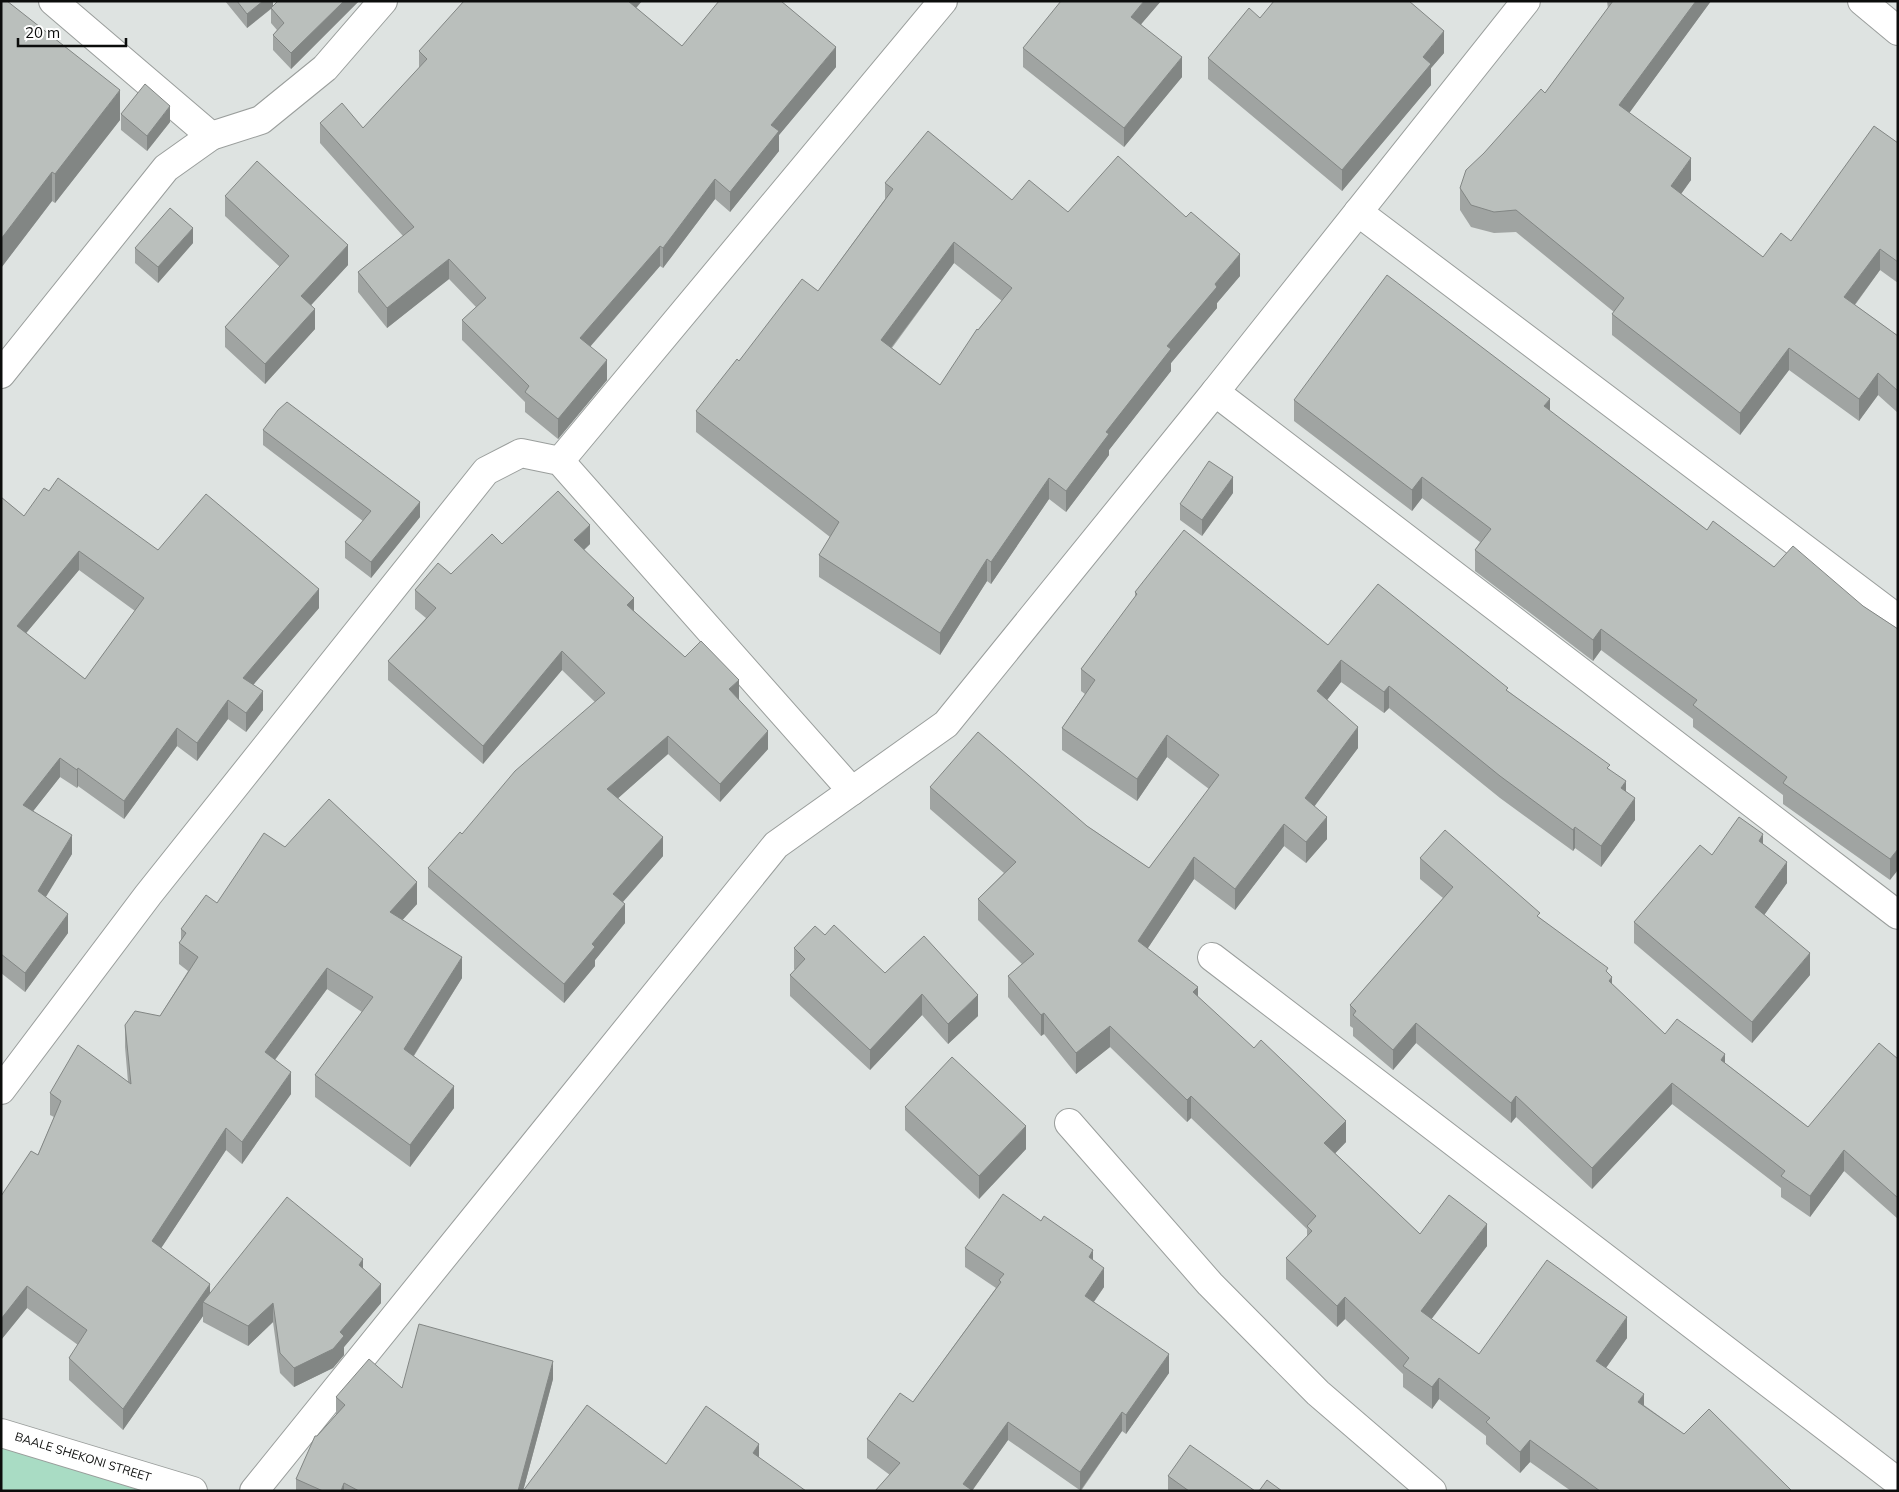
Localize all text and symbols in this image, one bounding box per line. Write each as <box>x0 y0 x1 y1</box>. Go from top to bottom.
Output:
scale bar <box>18 15 125 47</box>
text: 20 m <box>25 23 60 42</box>
street label: BAALE SHEKONI STREET <box>13 1429 154 1485</box>

